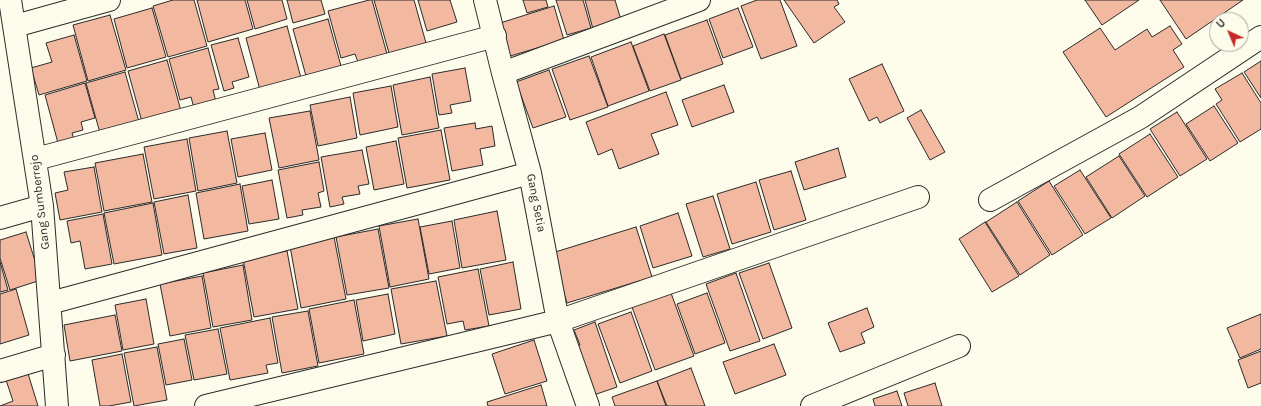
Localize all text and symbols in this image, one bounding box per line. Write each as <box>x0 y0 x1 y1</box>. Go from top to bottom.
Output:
north arrow <box>1209 12 1249 52</box>
text: U <box>1214 16 1228 31</box>
street label: Gang Sumberrejo <box>27 154 53 250</box>
street label: Gang Setia <box>523 173 549 233</box>

